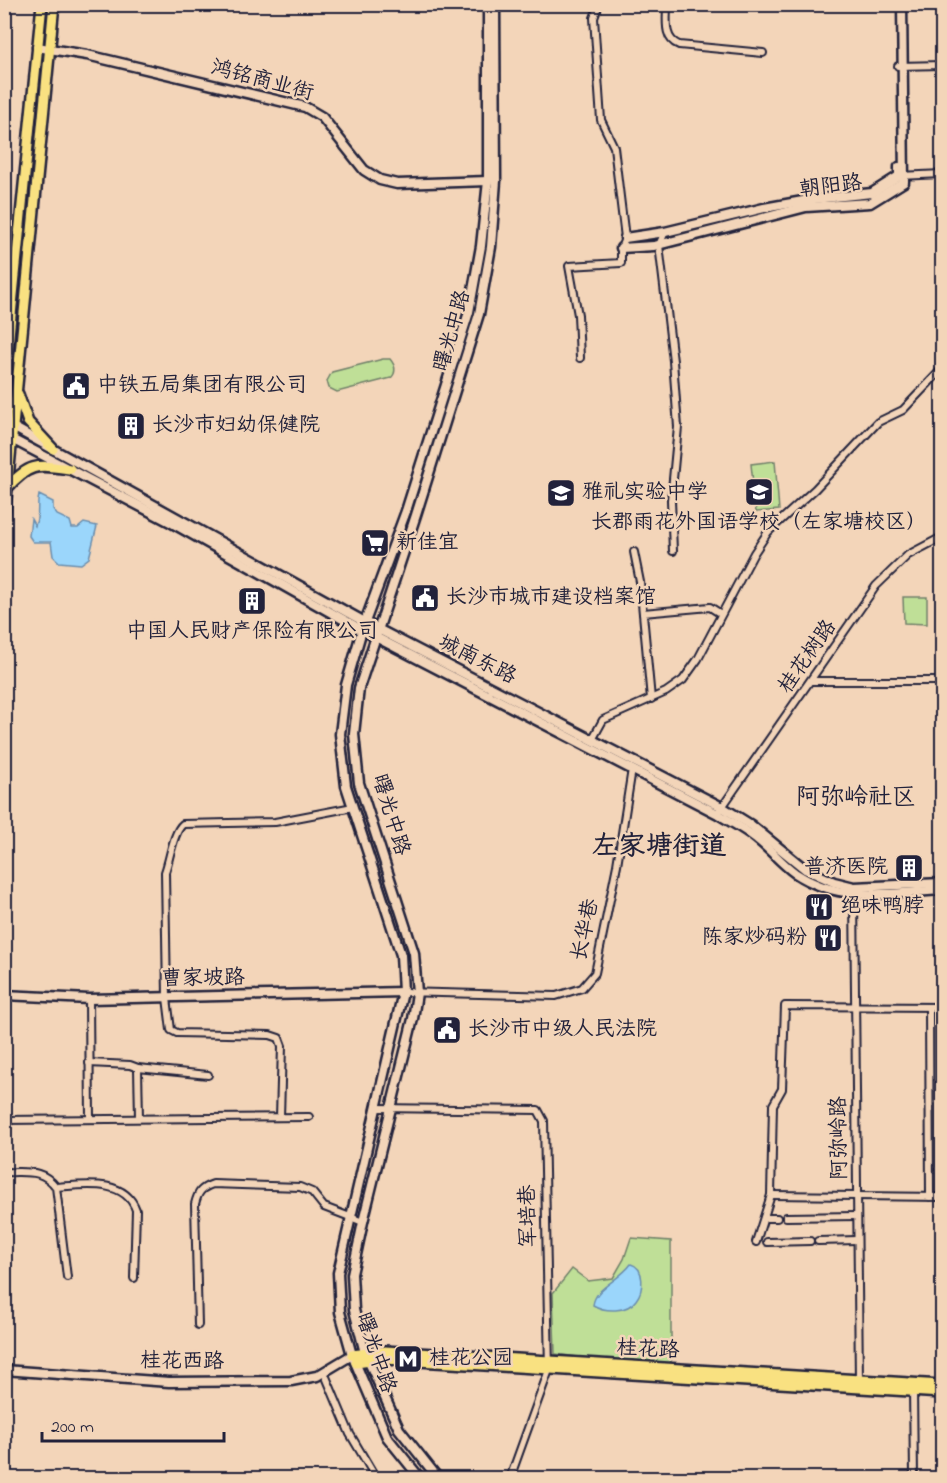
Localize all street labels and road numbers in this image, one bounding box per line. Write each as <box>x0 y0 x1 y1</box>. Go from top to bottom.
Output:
street label: 鸿铭商业街 <box>207 53 317 109</box>
street label: 朝阳路 <box>798 168 864 206</box>
street label: 曙光中路 <box>427 286 479 376</box>
street label: 桂花树路 <box>772 614 844 700</box>
street label: 城南东路 <box>433 628 521 692</box>
street label: 曙光中路 <box>363 770 417 860</box>
street label: 长华巷 <box>565 896 607 964</box>
street label: 曹家坡路 <box>161 963 245 995</box>
street label: 阿弥岭路 <box>824 1096 856 1180</box>
street label: 军培巷 <box>513 1184 545 1248</box>
street label: 曙光中路 <box>347 1308 403 1398</box>
street label: 桂花路 <box>616 1333 680 1367</box>
street label: 桂花西路 <box>140 1346 224 1378</box>

